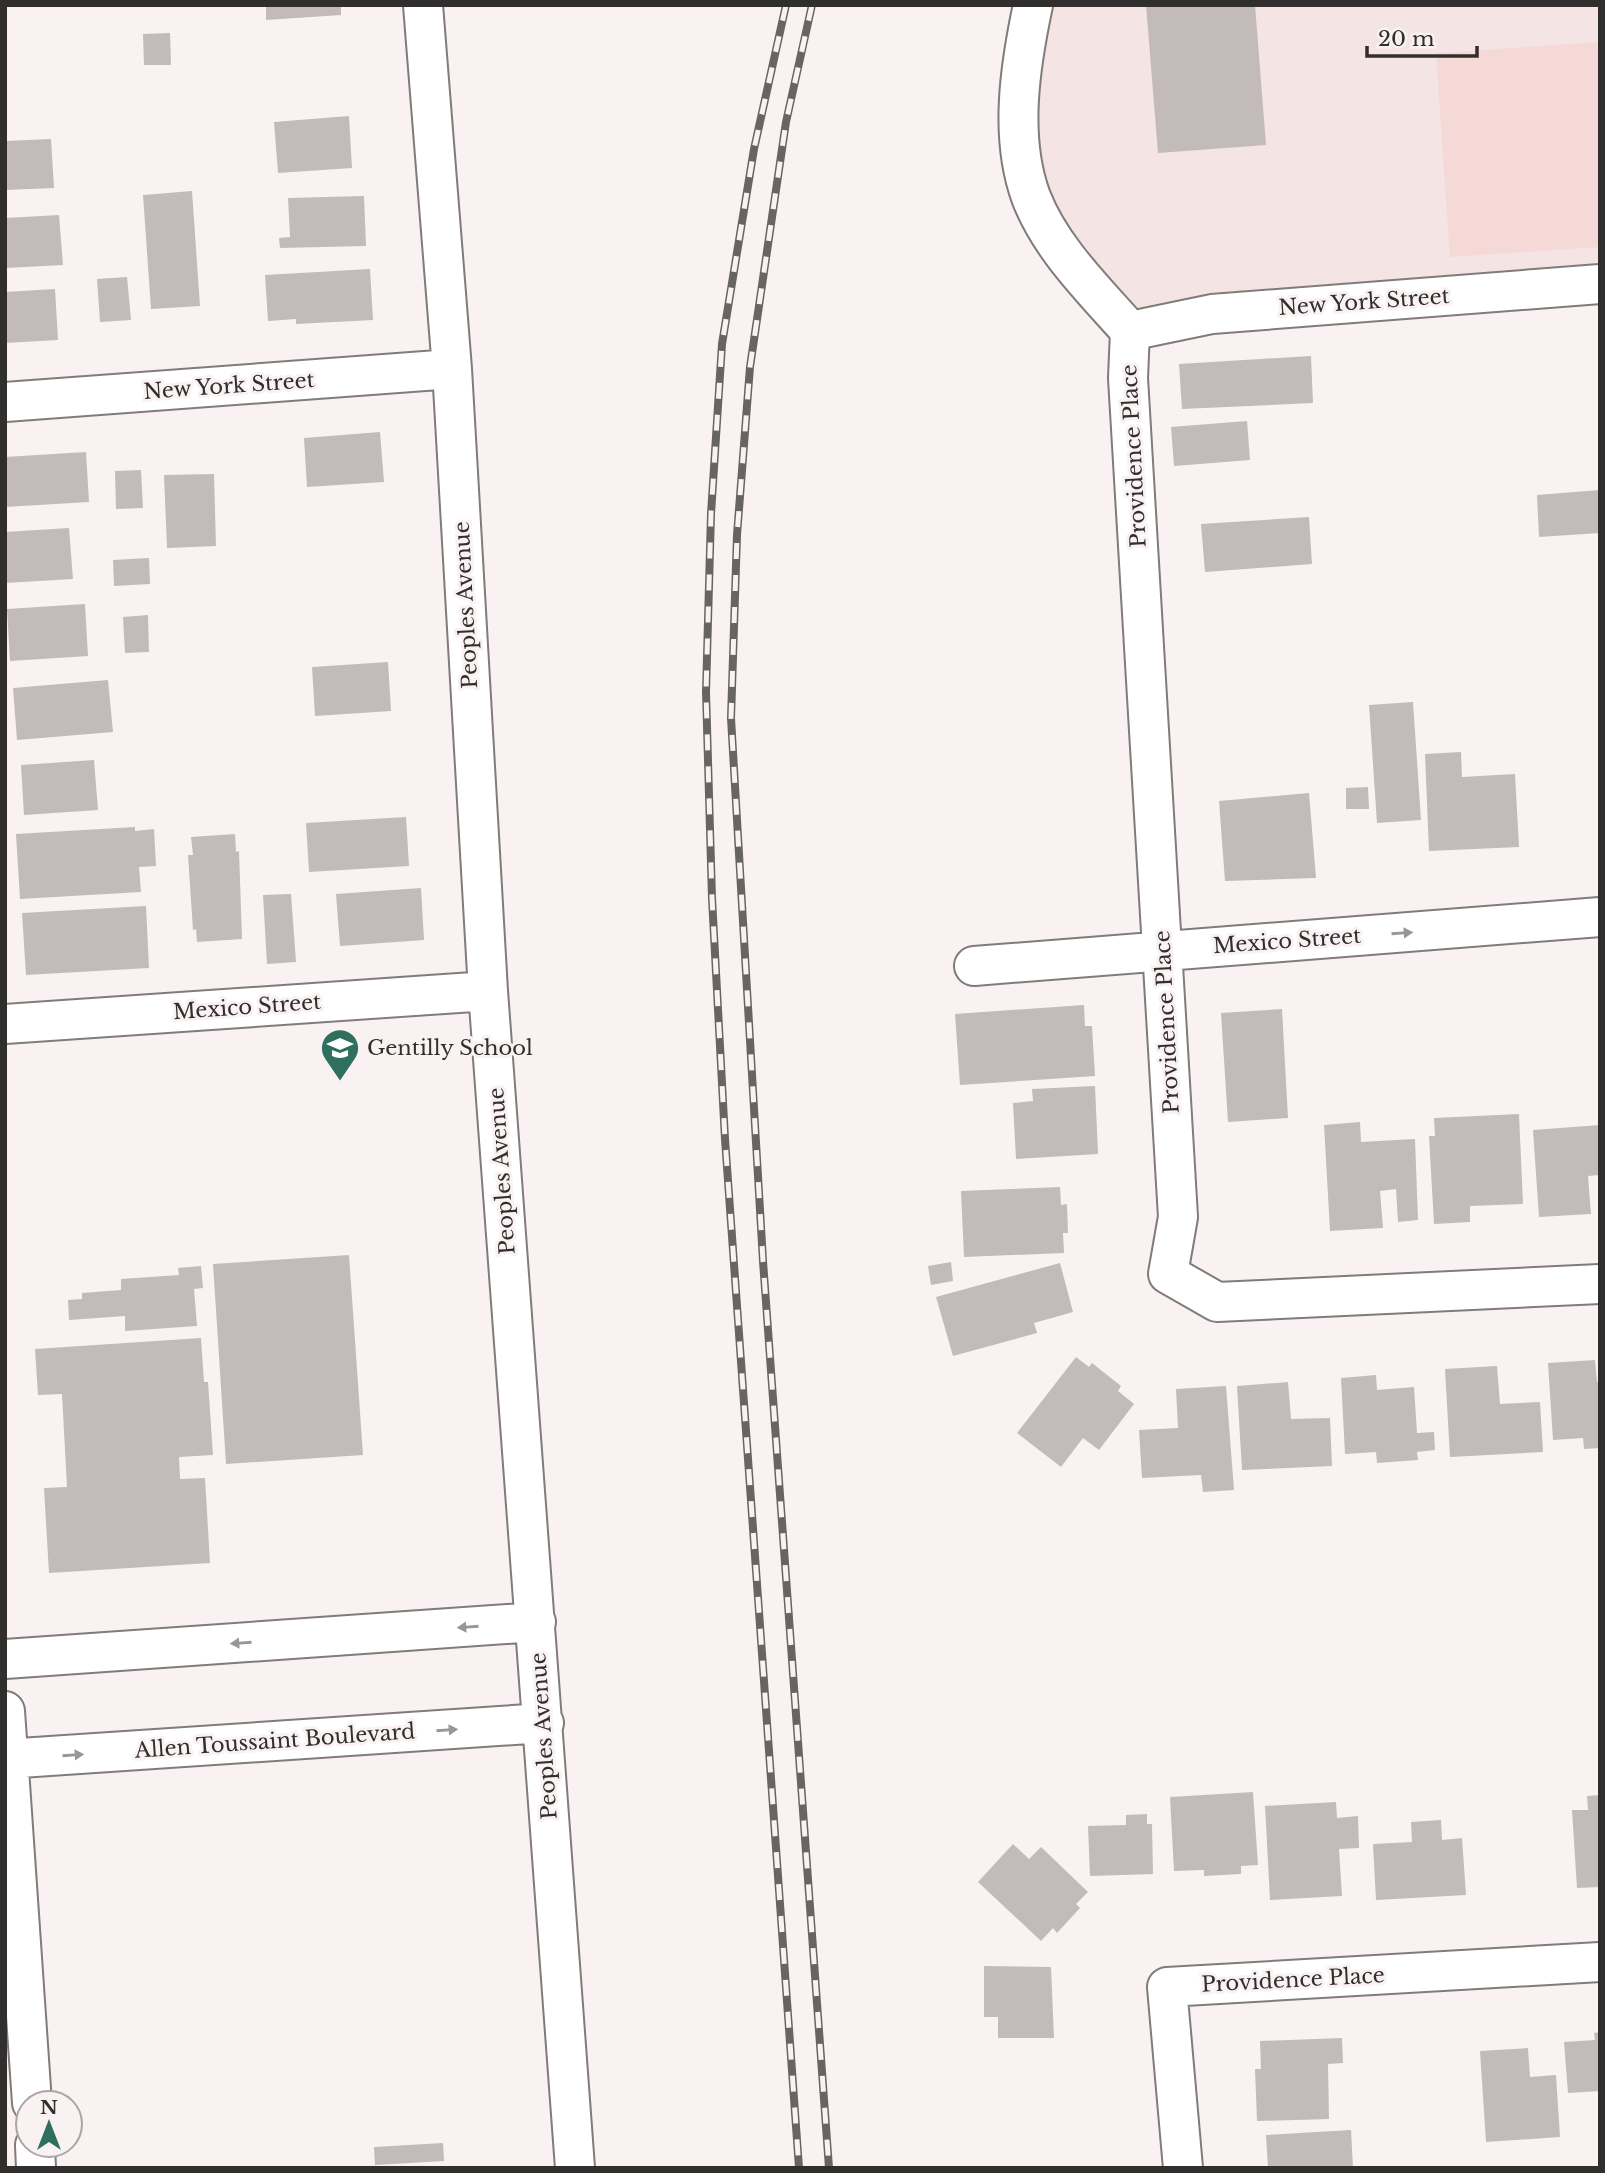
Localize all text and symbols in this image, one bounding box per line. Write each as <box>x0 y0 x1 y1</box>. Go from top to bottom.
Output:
scale bar <box>1367 14 1477 58</box>
text: 20 m <box>1378 26 1435 52</box>
street label: New York Street <box>1278 283 1450 321</box>
street label: Providence Place <box>1116 364 1152 548</box>
street label: New York Street <box>143 367 315 405</box>
street label: Peoples Avenue <box>449 521 483 689</box>
street label: Mexico Street <box>1212 923 1362 959</box>
one-way arrow <box>1391 927 1413 938</box>
street label: Providence Place <box>1149 930 1185 1114</box>
street label: Mexico Street <box>172 989 322 1025</box>
school or university icon: Gentilly School <box>319 1027 361 1082</box>
place label: Gentilly School <box>367 1035 533 1061</box>
street label: Peoples Avenue <box>483 1087 521 1255</box>
one-way arrow <box>457 1622 479 1633</box>
one-way arrow <box>230 1637 252 1648</box>
street label: Peoples Avenue <box>525 1652 563 1820</box>
street label: Allen Toussaint Boulevard <box>133 1718 416 1764</box>
one-way arrow <box>436 1724 458 1735</box>
one-way arrow <box>63 1749 85 1760</box>
street label: Providence Place <box>1201 1962 1385 1998</box>
north arrow <box>14 2089 84 2159</box>
text: N <box>40 2096 58 2119</box>

